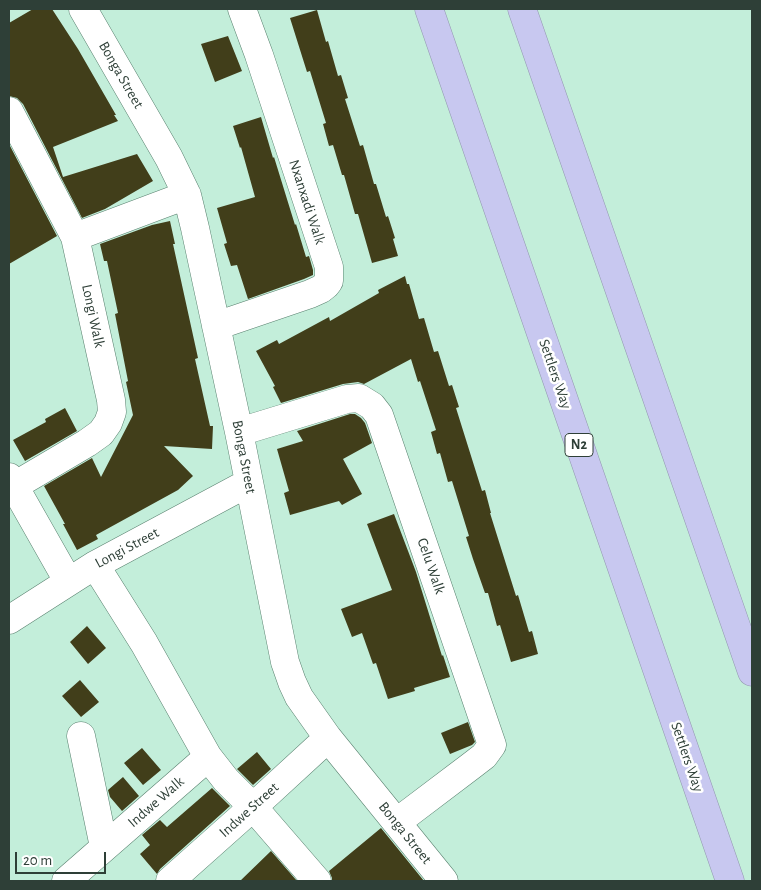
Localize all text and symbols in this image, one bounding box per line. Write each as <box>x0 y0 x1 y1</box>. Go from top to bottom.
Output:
street label: Bonga Street <box>95 38 147 112</box>
street label: Nxanxadi Walk <box>285 157 329 247</box>
street label: Longi Walk <box>77 283 109 349</box>
street label: Settlers Way <box>535 337 575 411</box>
street label: Bonga Street <box>228 419 260 495</box>
road number: N2 <box>565 434 593 456</box>
street label: Longi Street <box>92 524 162 572</box>
street label: Celu Walk <box>413 536 449 596</box>
street label: Settlers Way <box>667 720 707 794</box>
street label: Indwe Walk <box>124 773 188 831</box>
street label: Indwe Street <box>215 779 283 841</box>
street label: Bonga Street <box>375 798 435 868</box>
scale bar <box>18 842 109 874</box>
text: 20 m <box>23 853 52 868</box>

